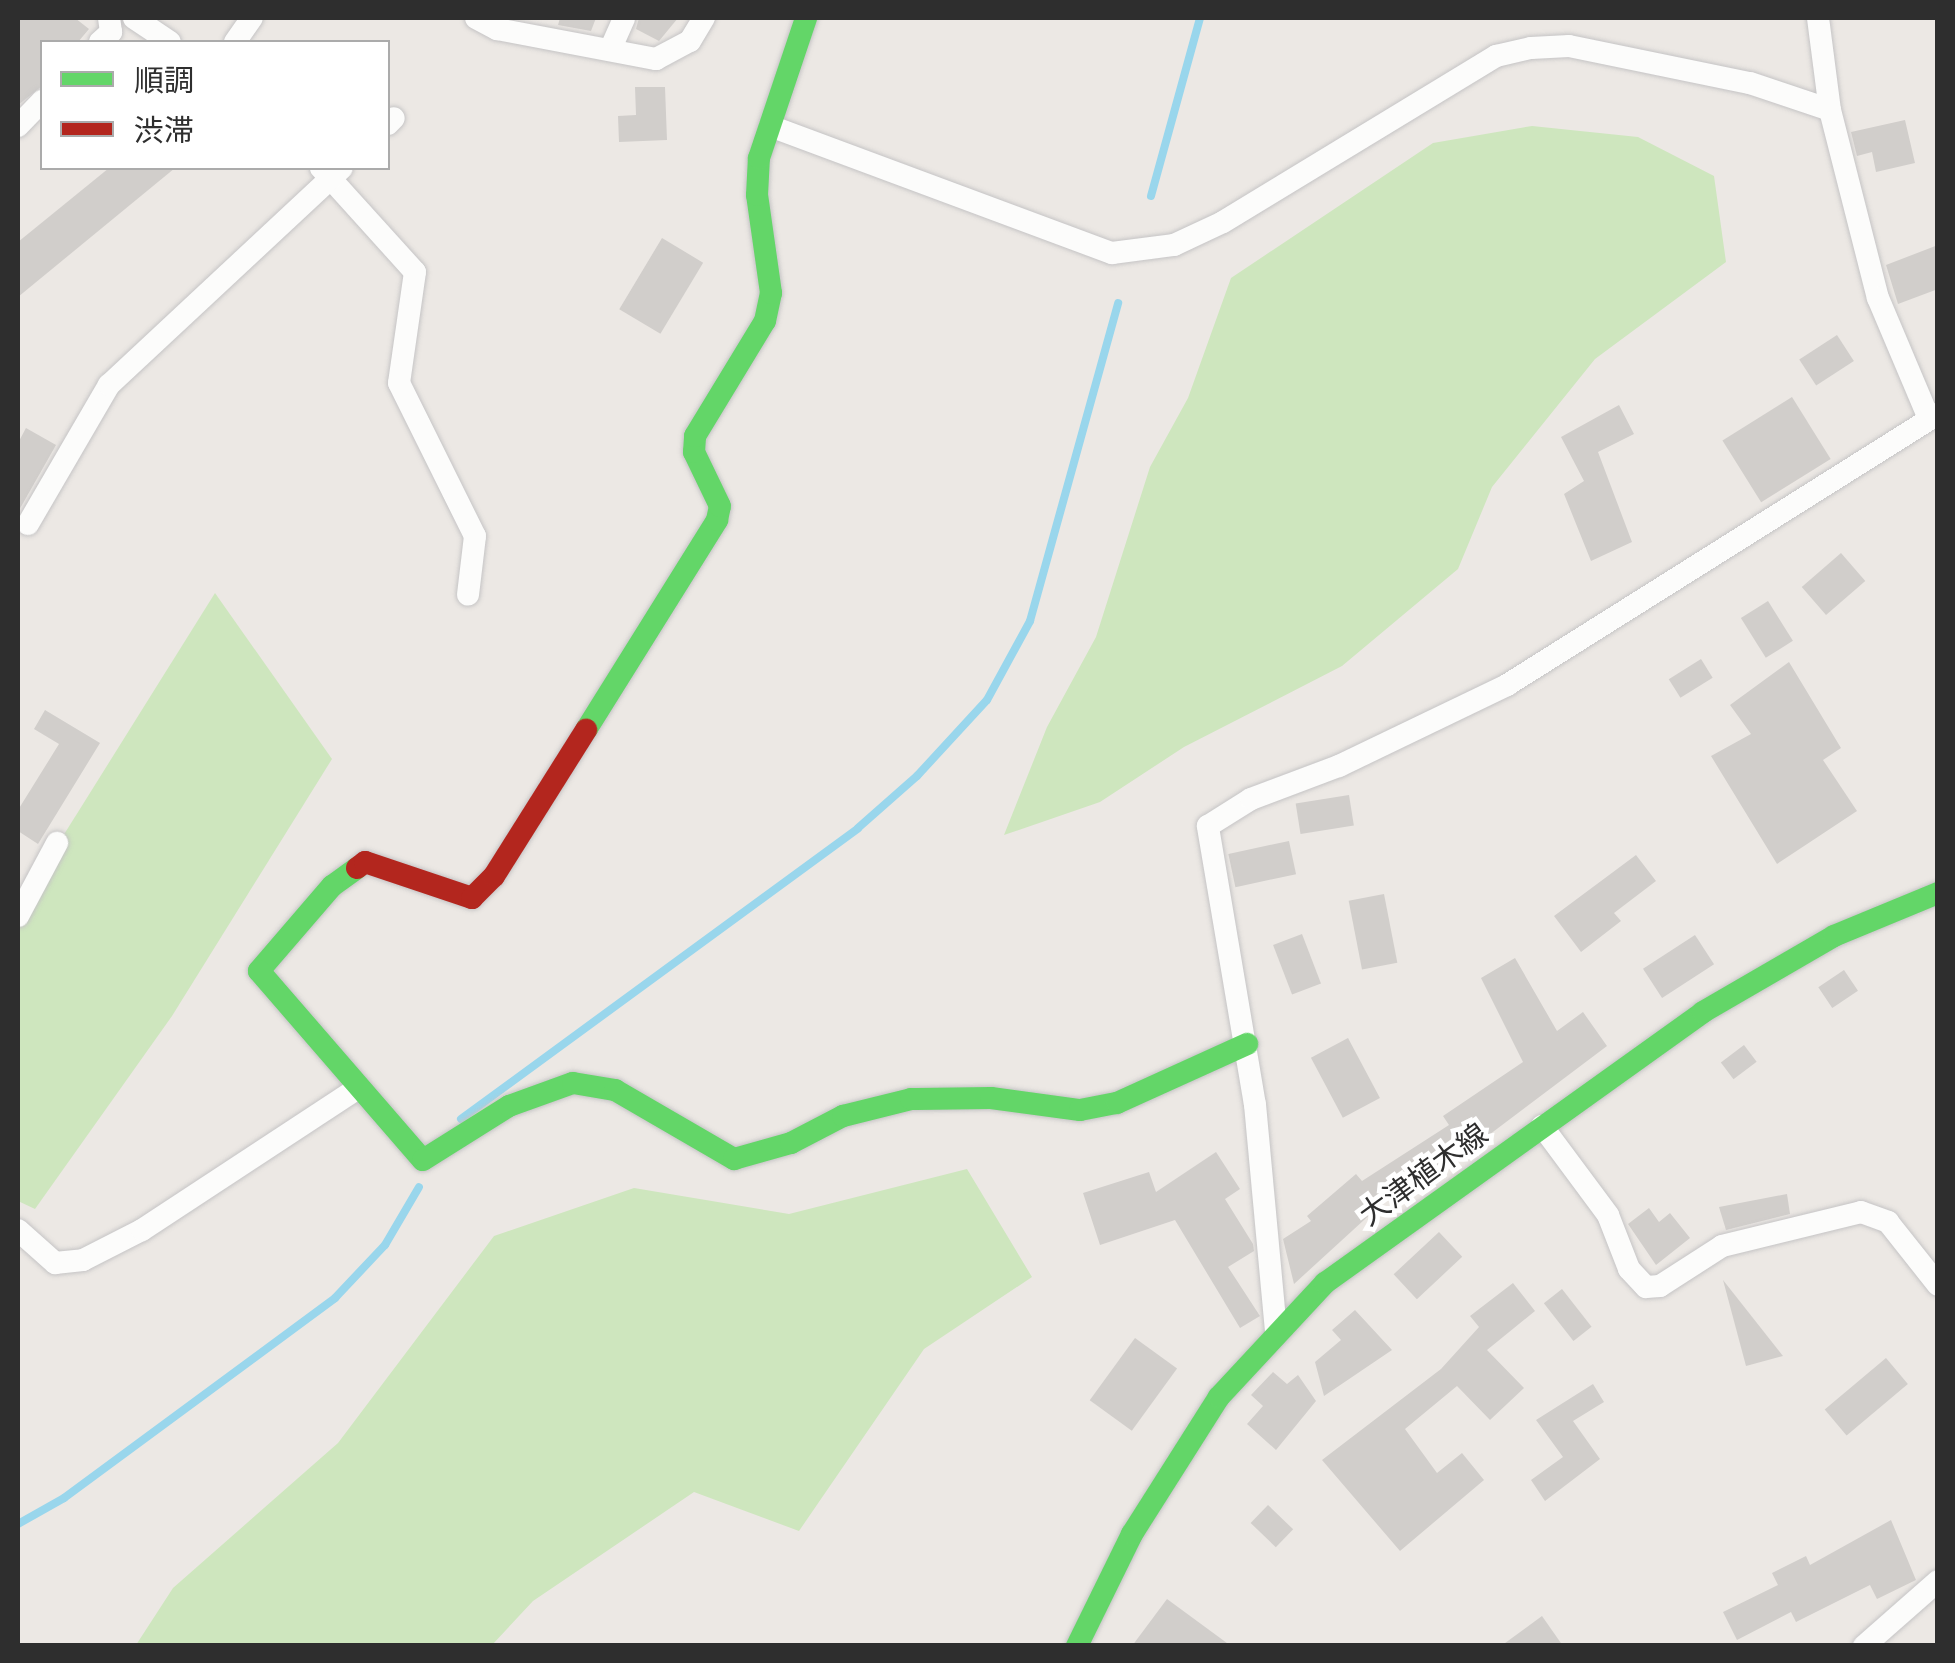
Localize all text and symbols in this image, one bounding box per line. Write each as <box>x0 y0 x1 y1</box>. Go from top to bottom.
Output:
legend <box>40 40 390 170</box>
text: 順調 <box>134 57 194 103</box>
text: 渋滞 <box>134 107 194 153</box>
street label: 大津植木線 <box>1352 1115 1494 1233</box>

